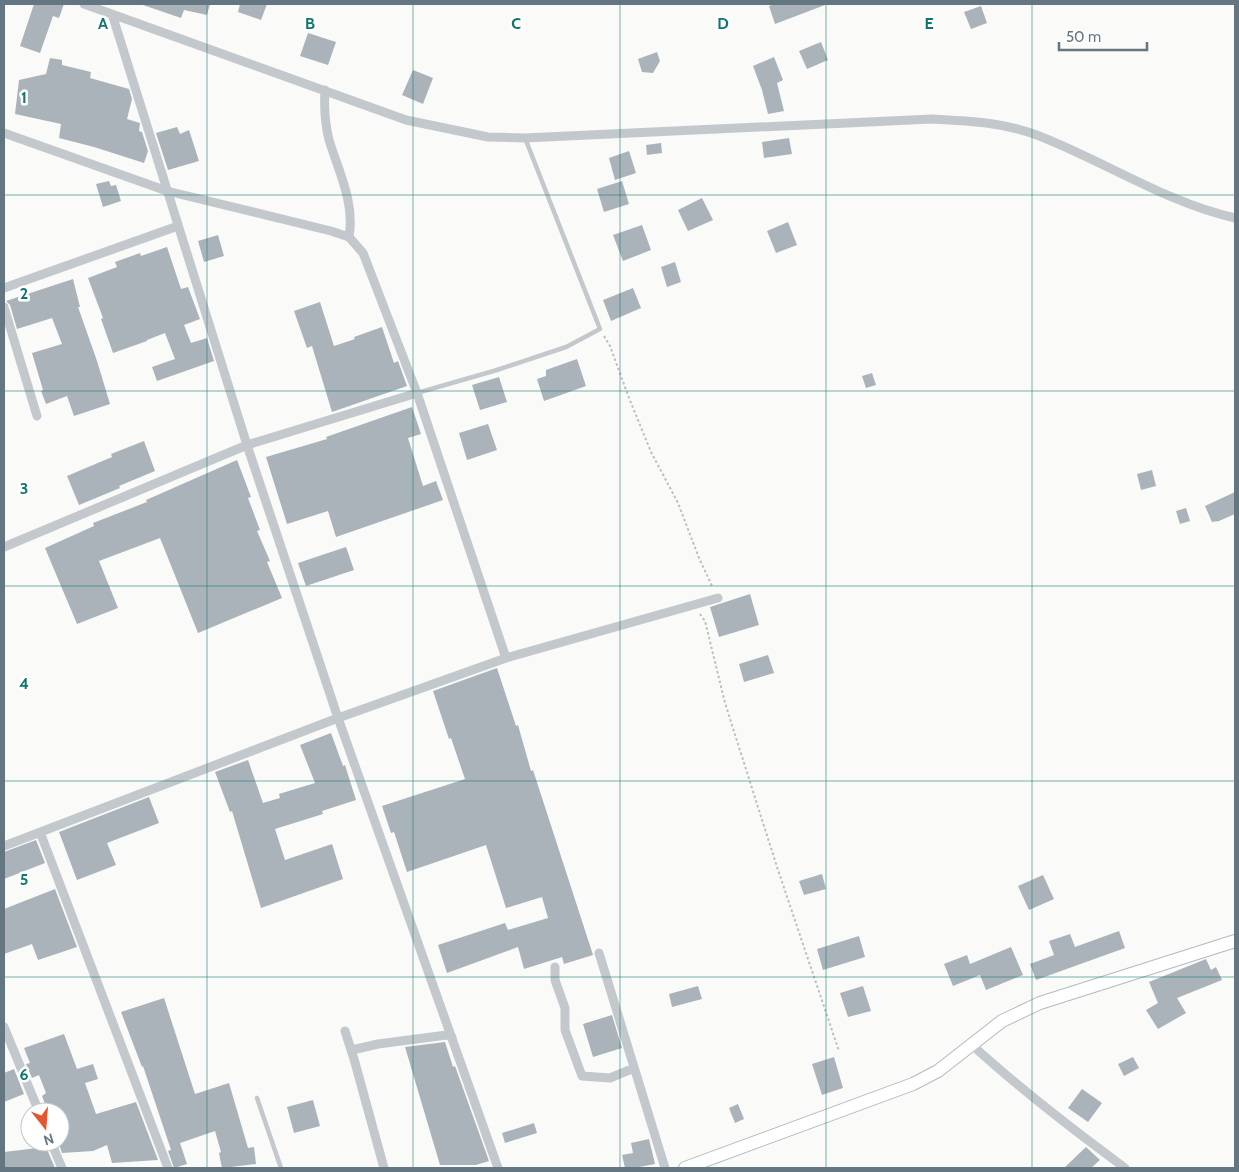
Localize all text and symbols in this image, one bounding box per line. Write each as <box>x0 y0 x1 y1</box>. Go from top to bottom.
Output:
text: A <box>98 14 108 33</box>
text: B <box>305 14 315 33</box>
text: C <box>511 14 521 33</box>
text: D <box>717 14 729 33</box>
text: E <box>924 14 934 33</box>
scale bar <box>1059 20 1146 52</box>
text: 50 m <box>1066 28 1101 46</box>
text: 1 <box>21 88 27 107</box>
text: 2 <box>20 284 28 303</box>
text: 3 <box>20 479 28 498</box>
text: 4 <box>19 674 29 693</box>
text: 5 <box>20 870 28 889</box>
text: 6 <box>20 1065 29 1084</box>
north arrow <box>20 1102 70 1152</box>
text: N <box>41 1129 56 1149</box>

